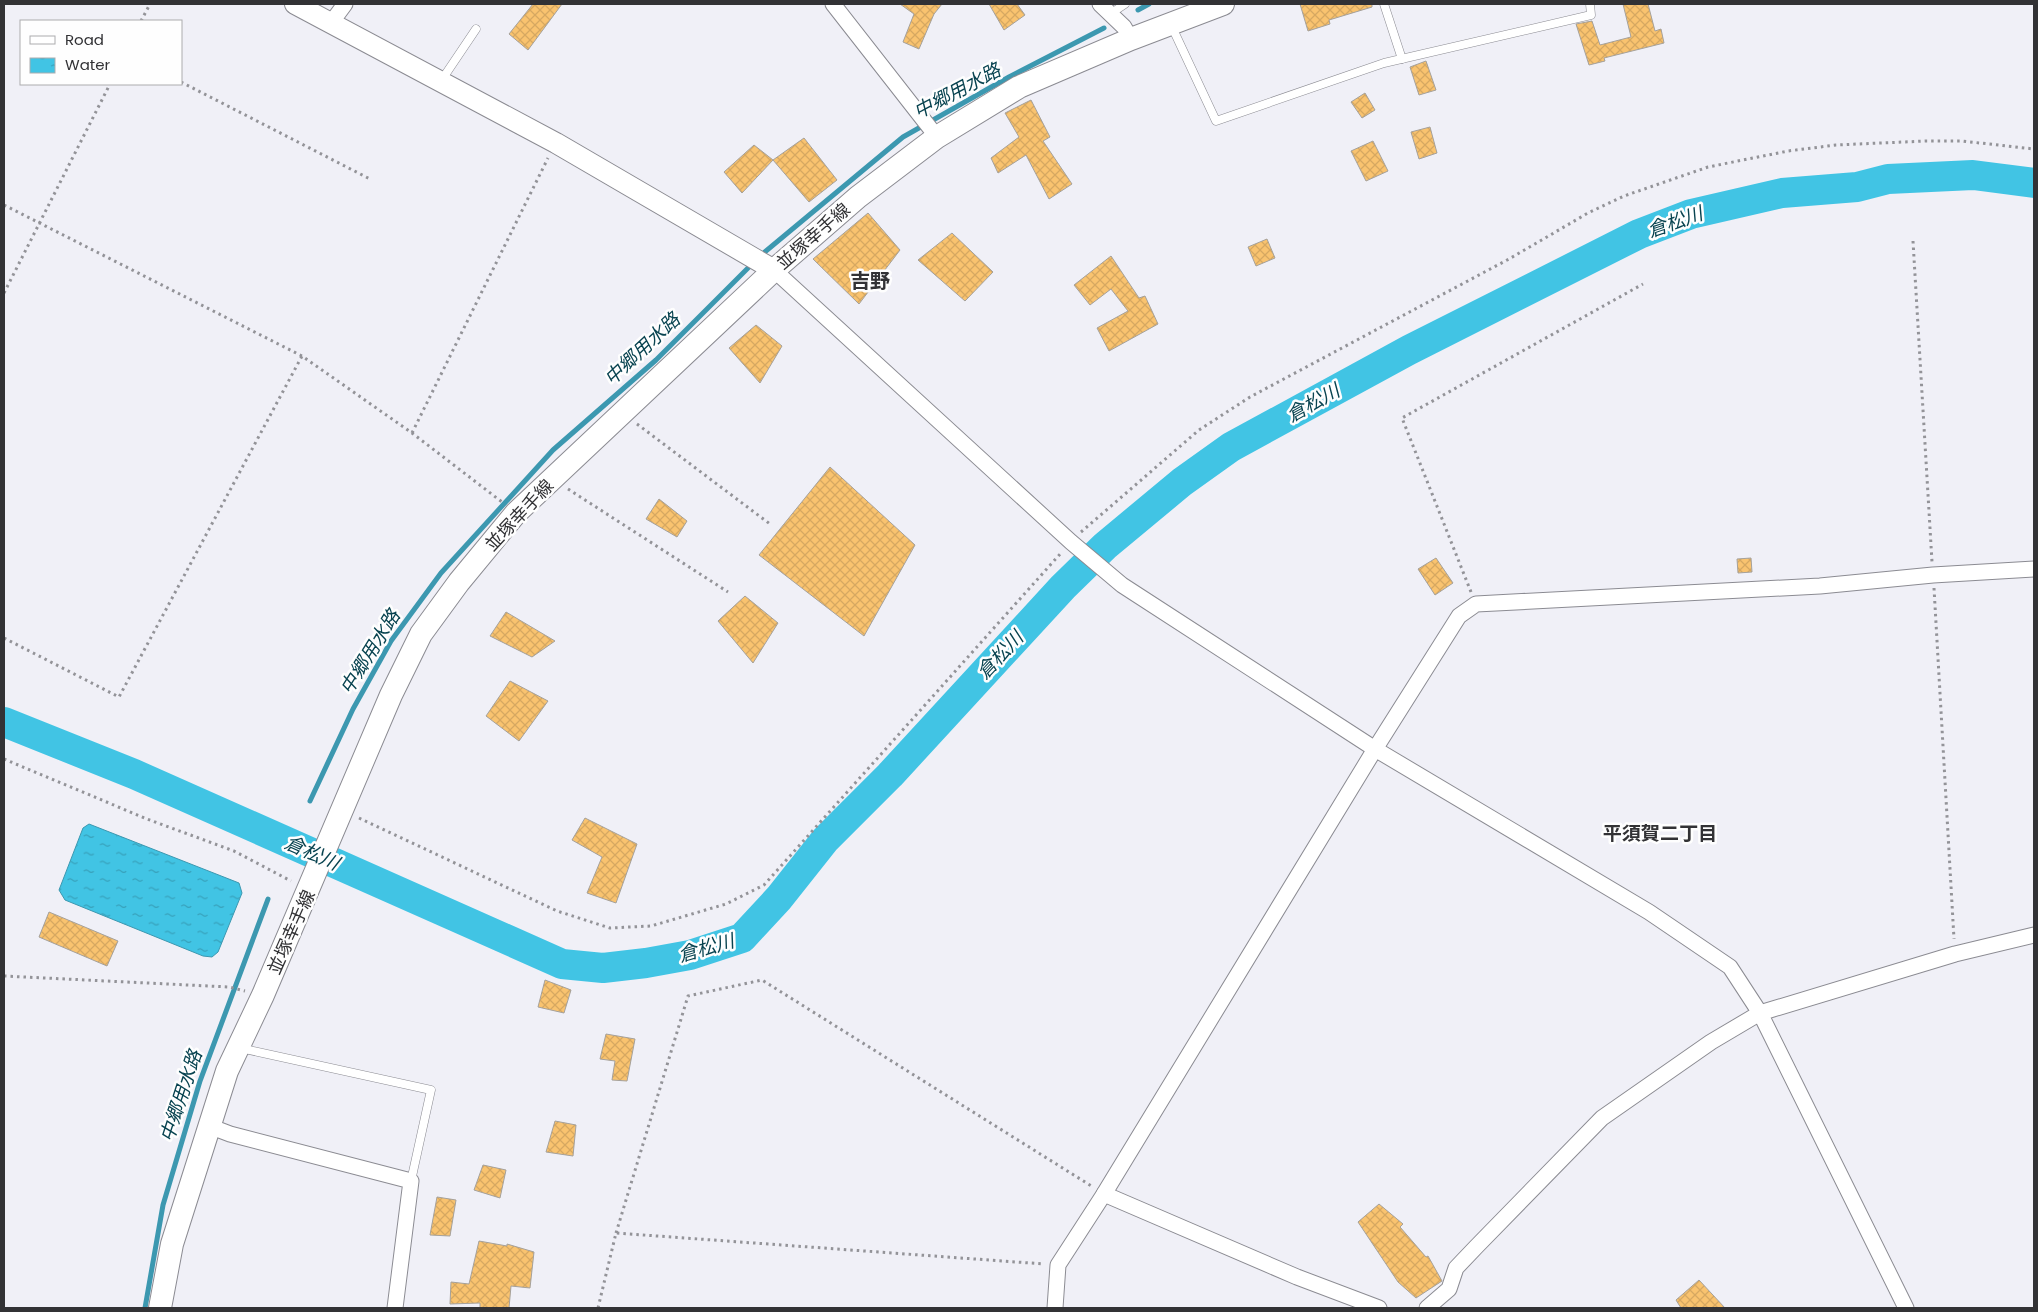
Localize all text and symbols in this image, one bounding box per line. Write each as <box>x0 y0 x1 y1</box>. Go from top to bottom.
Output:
legend <box>20 20 182 85</box>
text: Road <box>65 29 104 50</box>
text: Water <box>65 54 111 75</box>
water label: 中郷用水路 <box>909 56 1007 125</box>
street label: 並塚幸手線 <box>771 197 855 275</box>
water label: 倉松川 <box>1644 199 1708 244</box>
district label: 吉野 <box>850 267 890 295</box>
water label: 中郷用水路 <box>598 305 687 391</box>
water label: 倉松川 <box>1282 376 1346 429</box>
street label: 並塚幸手線 <box>479 474 559 556</box>
water label: 中郷用水路 <box>333 603 408 699</box>
water label: 倉松川 <box>971 623 1031 685</box>
district label: 平須賀二丁目 <box>1603 820 1717 847</box>
water label: 倉松川 <box>280 829 345 878</box>
street label: 並塚幸手線 <box>261 886 321 978</box>
water label: 倉松川 <box>675 927 739 969</box>
water label: 中郷用水路 <box>153 1045 209 1145</box>

